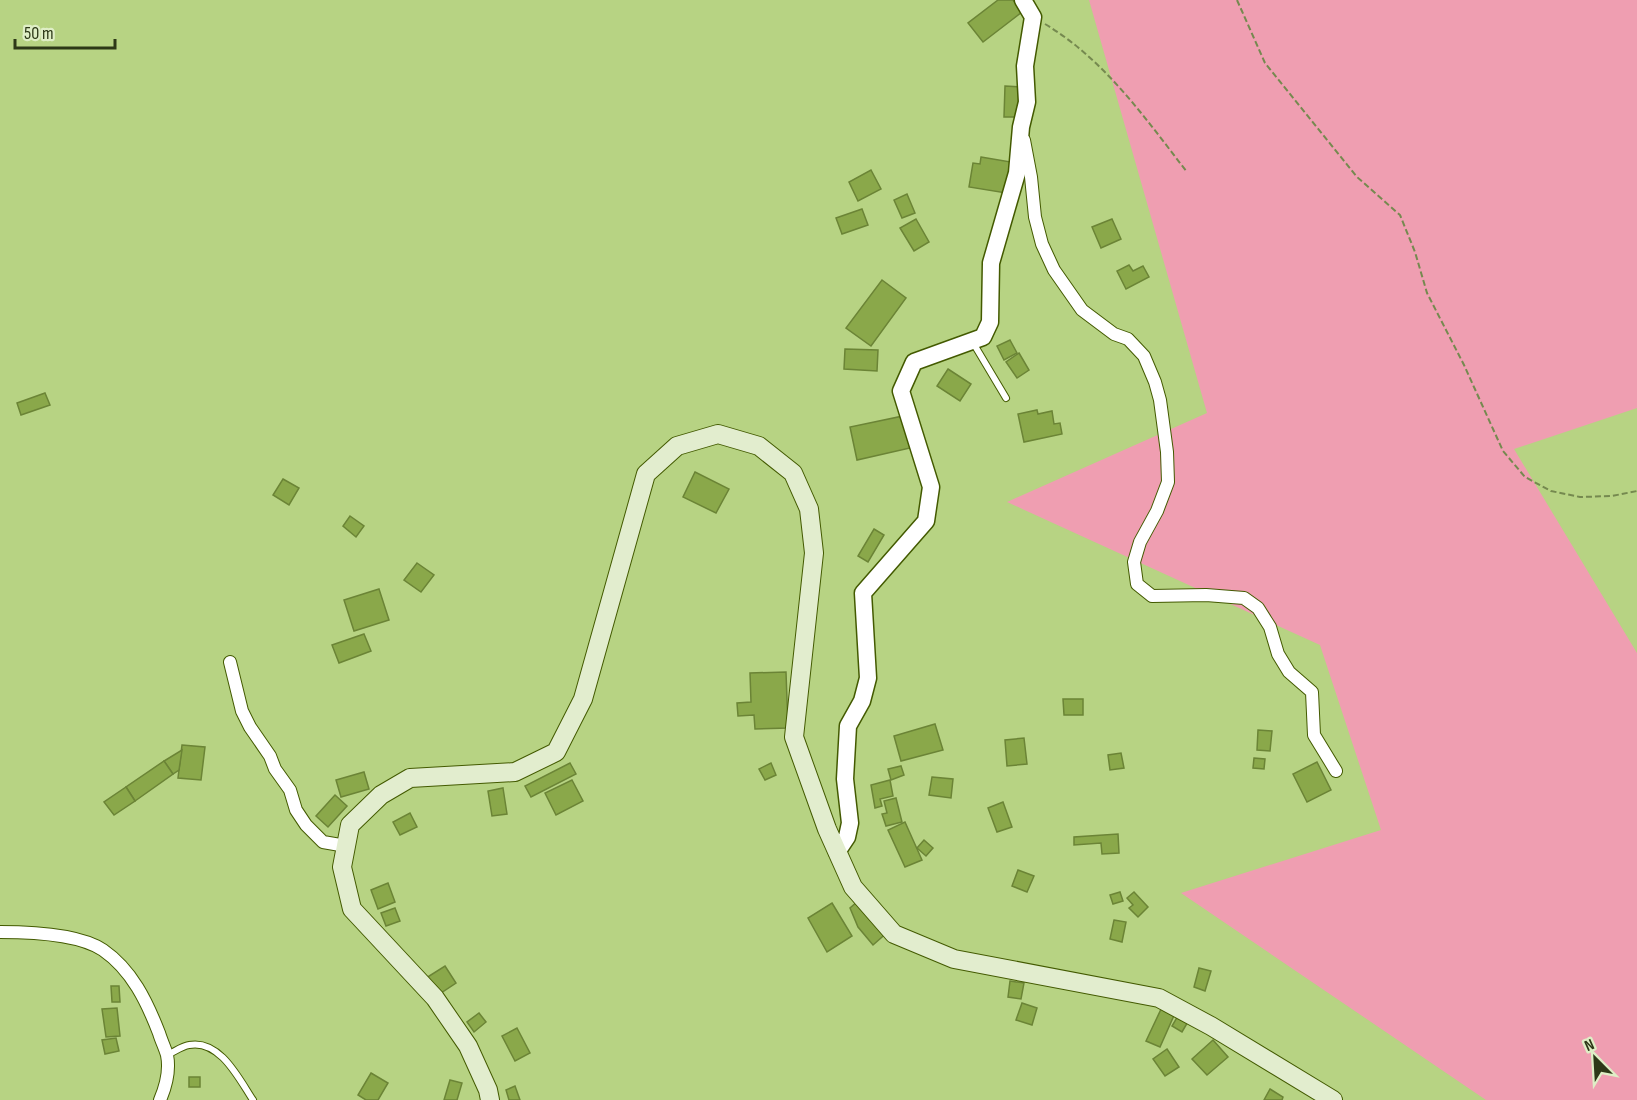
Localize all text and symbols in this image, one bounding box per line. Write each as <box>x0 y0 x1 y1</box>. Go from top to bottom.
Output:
scale bar <box>15 12 116 50</box>
text: 50 m <box>24 23 54 44</box>
north arrow <box>1565 1028 1625 1088</box>
text: N <box>1582 1035 1597 1056</box>

